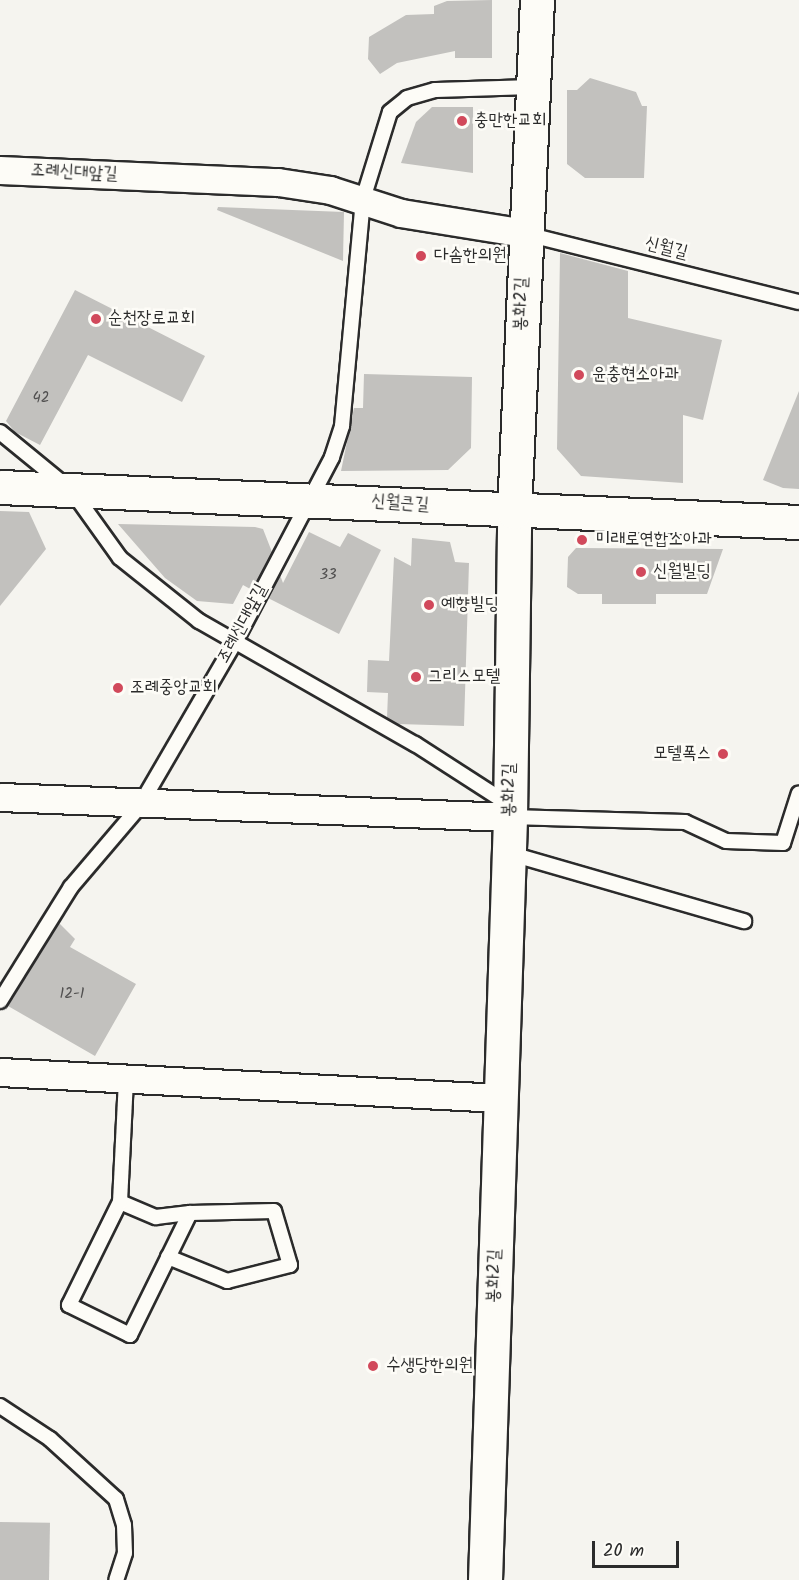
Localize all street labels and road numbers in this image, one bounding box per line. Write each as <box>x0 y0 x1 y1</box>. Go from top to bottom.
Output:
street label: 조례신대앞길 <box>30 160 118 186</box>
street label: 신월길 <box>642 233 690 265</box>
street label: 봉화2길 <box>510 277 534 331</box>
street label: 신월큰길 <box>370 491 430 517</box>
street label: 조례신대앞길 <box>213 581 273 667</box>
street label: 봉화2길 <box>499 763 521 817</box>
street label: 봉화2길 <box>483 1249 507 1303</box>

